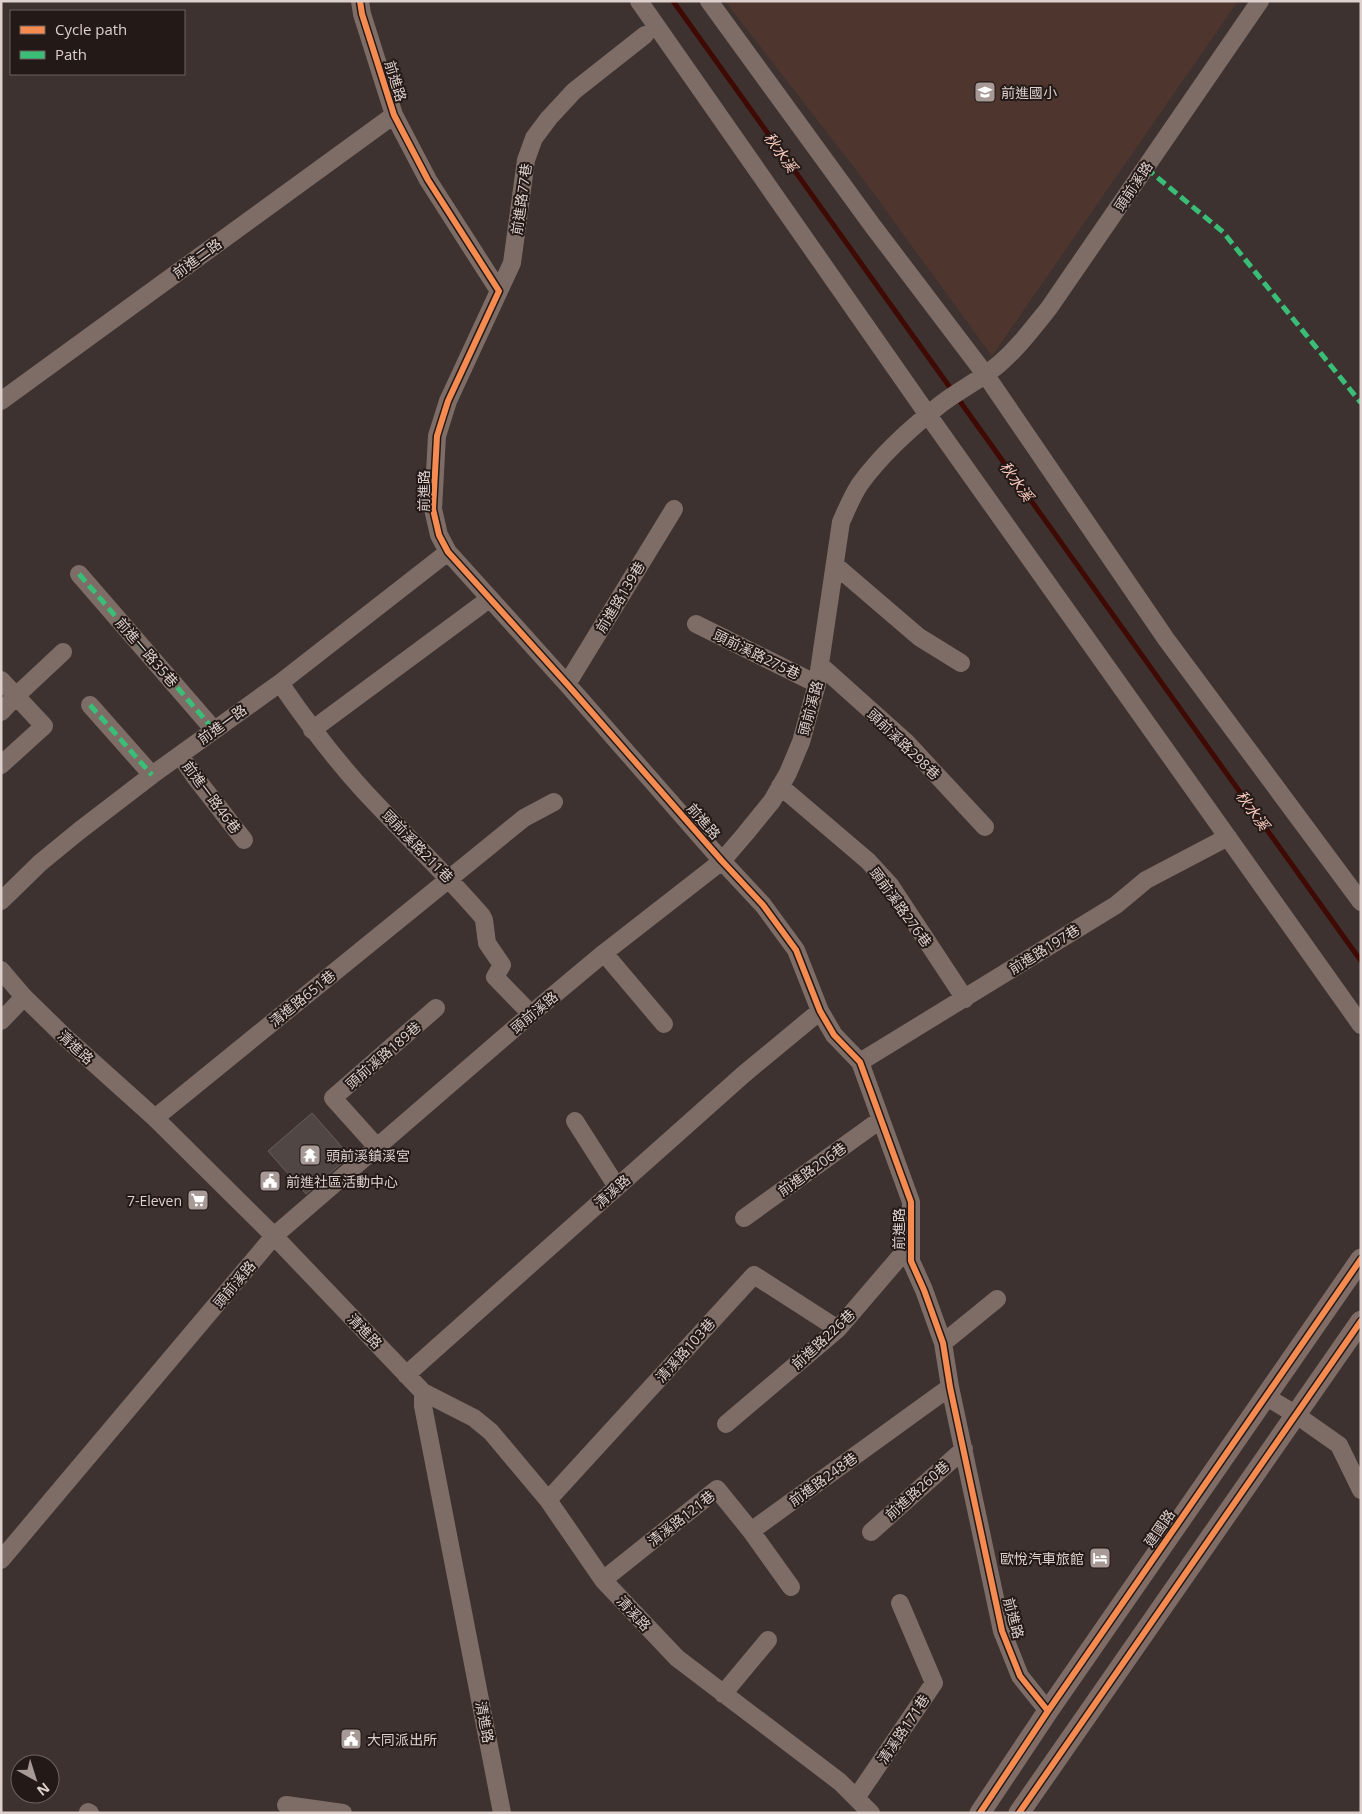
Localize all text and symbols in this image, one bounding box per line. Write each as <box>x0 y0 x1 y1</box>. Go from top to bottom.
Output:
legend <box>10 10 185 75</box>
text: Cycle path <box>55 19 127 39</box>
text: Path <box>55 44 87 64</box>
street label: 前進路 <box>381 58 411 104</box>
school or university icon: 前進國小 <box>973 80 997 104</box>
place label: 前進國小 <box>1001 83 1057 102</box>
water label: 秋水溪 <box>760 128 803 178</box>
street label: 頭前溪路 <box>1109 157 1157 215</box>
street label: 前進路77巷 <box>507 162 535 236</box>
street label: 前進二路 <box>169 234 225 282</box>
water label: 秋水溪 <box>996 457 1039 507</box>
street label: 前進路 <box>414 470 433 512</box>
street label: 前進路139巷 <box>591 558 649 636</box>
street label: 前進一路35巷 <box>112 613 182 691</box>
street label: 頭前溪路275巷 <box>711 625 803 683</box>
street label: 頭前溪路 <box>794 678 826 738</box>
street label: 前進一路 <box>194 700 250 748</box>
street label: 頭前溪路298巷 <box>864 705 944 783</box>
street label: 前進一路46巷 <box>179 757 245 837</box>
water label: 秋水溪 <box>1232 786 1275 836</box>
street label: 前進路 <box>683 799 725 843</box>
street label: 頭前溪路211巷 <box>379 806 457 886</box>
street label: 頭前溪路276巷 <box>866 863 936 951</box>
street label: 前進路197巷 <box>1005 920 1083 978</box>
street label: 清進路651巷 <box>265 965 339 1031</box>
street label: 頭前溪路 <box>506 987 562 1037</box>
street label: 頭前溪路189巷 <box>341 1017 425 1093</box>
street label: 清進路 <box>54 1026 98 1068</box>
street label: 前進路206巷 <box>774 1138 850 1200</box>
temple icon: 頭前溪鎮溪宮 <box>298 1143 322 1167</box>
place label: 頭前溪鎮溪宮 <box>326 1146 410 1165</box>
public building icon: 前進社區活動中心 <box>258 1169 282 1193</box>
street label: 清溪路 <box>590 1170 634 1212</box>
place label: 前進社區活動中心 <box>286 1172 398 1191</box>
supermarket icon: 7-Eleven <box>186 1188 210 1212</box>
place label: 7-Eleven <box>127 1191 182 1210</box>
street label: 前進路 <box>889 1208 908 1250</box>
street label: 頭前溪路 <box>209 1256 259 1312</box>
street label: 前進路226巷 <box>787 1305 859 1373</box>
street label: 清進路 <box>344 1309 386 1353</box>
street label: 清溪路103巷 <box>651 1314 719 1386</box>
street label: 前進路248巷 <box>785 1448 861 1510</box>
street label: 前進路260巷 <box>881 1456 953 1524</box>
street label: 清溪路121巷 <box>644 1486 718 1550</box>
street label: 建國路 <box>1139 1505 1179 1551</box>
hotel icon: 歐悅汽車旅館 <box>1088 1546 1112 1570</box>
place label: 歐悅汽車旅館 <box>1000 1549 1084 1568</box>
street label: 清溪路 <box>613 1591 655 1635</box>
street label: 前進路 <box>999 1595 1029 1641</box>
street label: 清溪路171巷 <box>873 1691 933 1767</box>
street label: 清進路 <box>472 1700 498 1744</box>
public building icon: 大同派出所 <box>339 1727 363 1751</box>
place label: 大同派出所 <box>367 1730 437 1749</box>
north arrow <box>10 1754 60 1804</box>
text: N <box>33 1779 54 1800</box>

